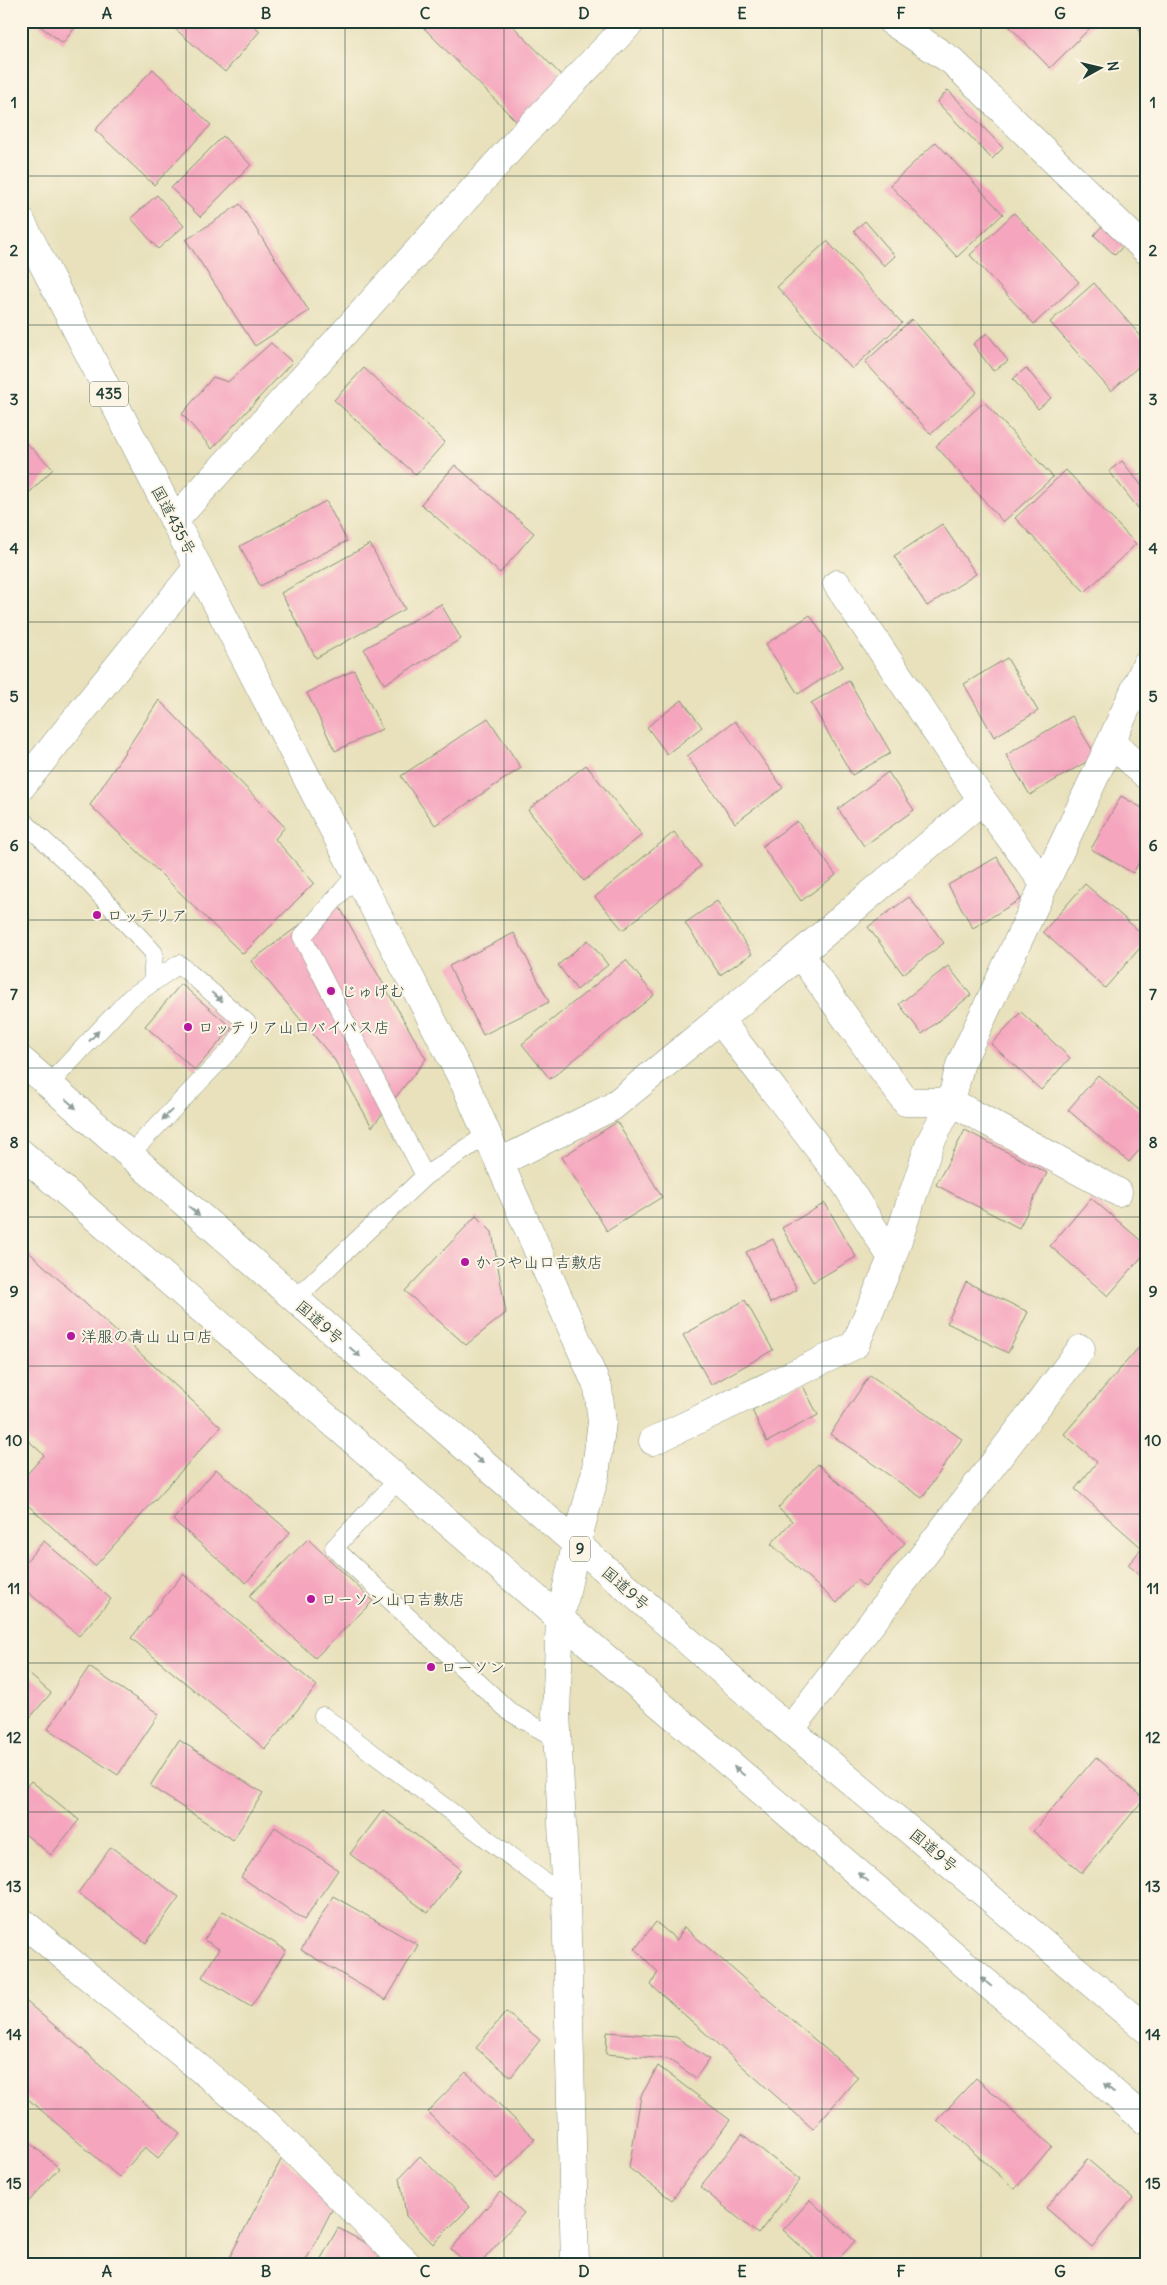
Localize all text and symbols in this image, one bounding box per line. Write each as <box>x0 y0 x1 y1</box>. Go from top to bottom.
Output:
text: A <box>102 3 112 23</box>
text: B <box>261 3 272 23</box>
text: C <box>420 3 431 23</box>
text: D <box>578 3 590 23</box>
text: E <box>737 3 747 23</box>
text: F <box>896 3 906 23</box>
text: G <box>1054 3 1066 23</box>
north arrow <box>1074 42 1124 92</box>
text: N <box>1103 60 1122 72</box>
text: 1 <box>11 92 17 112</box>
text: 1 <box>1150 92 1156 112</box>
text: 2 <box>10 240 19 260</box>
text: 2 <box>1149 240 1158 260</box>
road number: 435 <box>90 382 128 406</box>
text: 3 <box>9 389 19 409</box>
text: 3 <box>1148 389 1158 409</box>
street label: 国道435号 <box>147 482 201 558</box>
text: 4 <box>9 538 19 558</box>
text: 4 <box>1148 538 1158 558</box>
text: 5 <box>9 686 19 706</box>
text: 5 <box>1148 686 1158 706</box>
text: 6 <box>9 835 19 855</box>
text: 6 <box>1148 835 1158 855</box>
place label: ロッテリア <box>107 905 187 925</box>
marker: ロッテリア <box>91 909 103 921</box>
place label: じゅげむ <box>341 981 405 1001</box>
text: 7 <box>10 984 18 1004</box>
text: 7 <box>1149 984 1157 1004</box>
marker: じゅげむ <box>325 985 337 997</box>
one-way arrow <box>211 992 224 1003</box>
place label: ロッテリア山口バイパス店 <box>198 1017 390 1037</box>
marker: ロッテリア山口バイパス店 <box>182 1021 194 1033</box>
one-way arrow <box>88 1030 100 1042</box>
one-way arrow <box>65 1098 77 1110</box>
one-way arrow <box>161 1109 173 1121</box>
text: 8 <box>9 1132 19 1152</box>
text: 8 <box>1148 1132 1158 1152</box>
one-way arrow <box>187 1205 200 1216</box>
place label: かつや山口吉敷店 <box>475 1252 603 1272</box>
marker: かつや山口吉敷店 <box>459 1256 471 1268</box>
text: 9 <box>9 1281 19 1301</box>
text: 9 <box>1148 1281 1158 1301</box>
street label: 国道9号 <box>292 1296 348 1348</box>
place label: 洋服の青山 山口店 <box>81 1326 213 1346</box>
marker: 洋服の青山 山口店 <box>65 1330 77 1342</box>
one-way arrow <box>349 1346 361 1358</box>
text: 10 <box>6 1430 22 1450</box>
text: 10 <box>1145 1430 1161 1450</box>
one-way arrow <box>471 1453 483 1465</box>
road number: 9 <box>570 1536 590 1562</box>
street label: 国道9号 <box>598 1562 654 1614</box>
text: 11 <box>8 1578 20 1598</box>
text: 11 <box>1147 1578 1159 1598</box>
place label: ローソン山口吉敷店 <box>321 1589 465 1609</box>
marker: ローソン山口吉敷店 <box>305 1593 317 1605</box>
place label: ローソン <box>441 1657 505 1677</box>
marker: ローソン <box>425 1661 437 1673</box>
text: 12 <box>6 1727 22 1747</box>
text: 12 <box>1145 1727 1161 1747</box>
one-way arrow <box>733 1766 746 1777</box>
street label: 国道9号 <box>906 1824 962 1876</box>
one-way arrow <box>856 1871 869 1882</box>
text: 13 <box>6 1876 22 1896</box>
text: 13 <box>1145 1876 1161 1896</box>
one-way arrow <box>981 1976 993 1988</box>
text: 14 <box>6 2024 22 2044</box>
text: 14 <box>1145 2024 1161 2044</box>
one-way arrow <box>1103 2083 1116 2094</box>
text: 15 <box>6 2173 22 2193</box>
text: 15 <box>1145 2173 1161 2193</box>
text: A <box>102 2261 112 2281</box>
text: B <box>261 2261 272 2281</box>
text: C <box>420 2261 431 2281</box>
text: D <box>578 2261 590 2281</box>
text: E <box>737 2261 747 2281</box>
text: F <box>896 2261 906 2281</box>
text: G <box>1054 2261 1066 2281</box>

